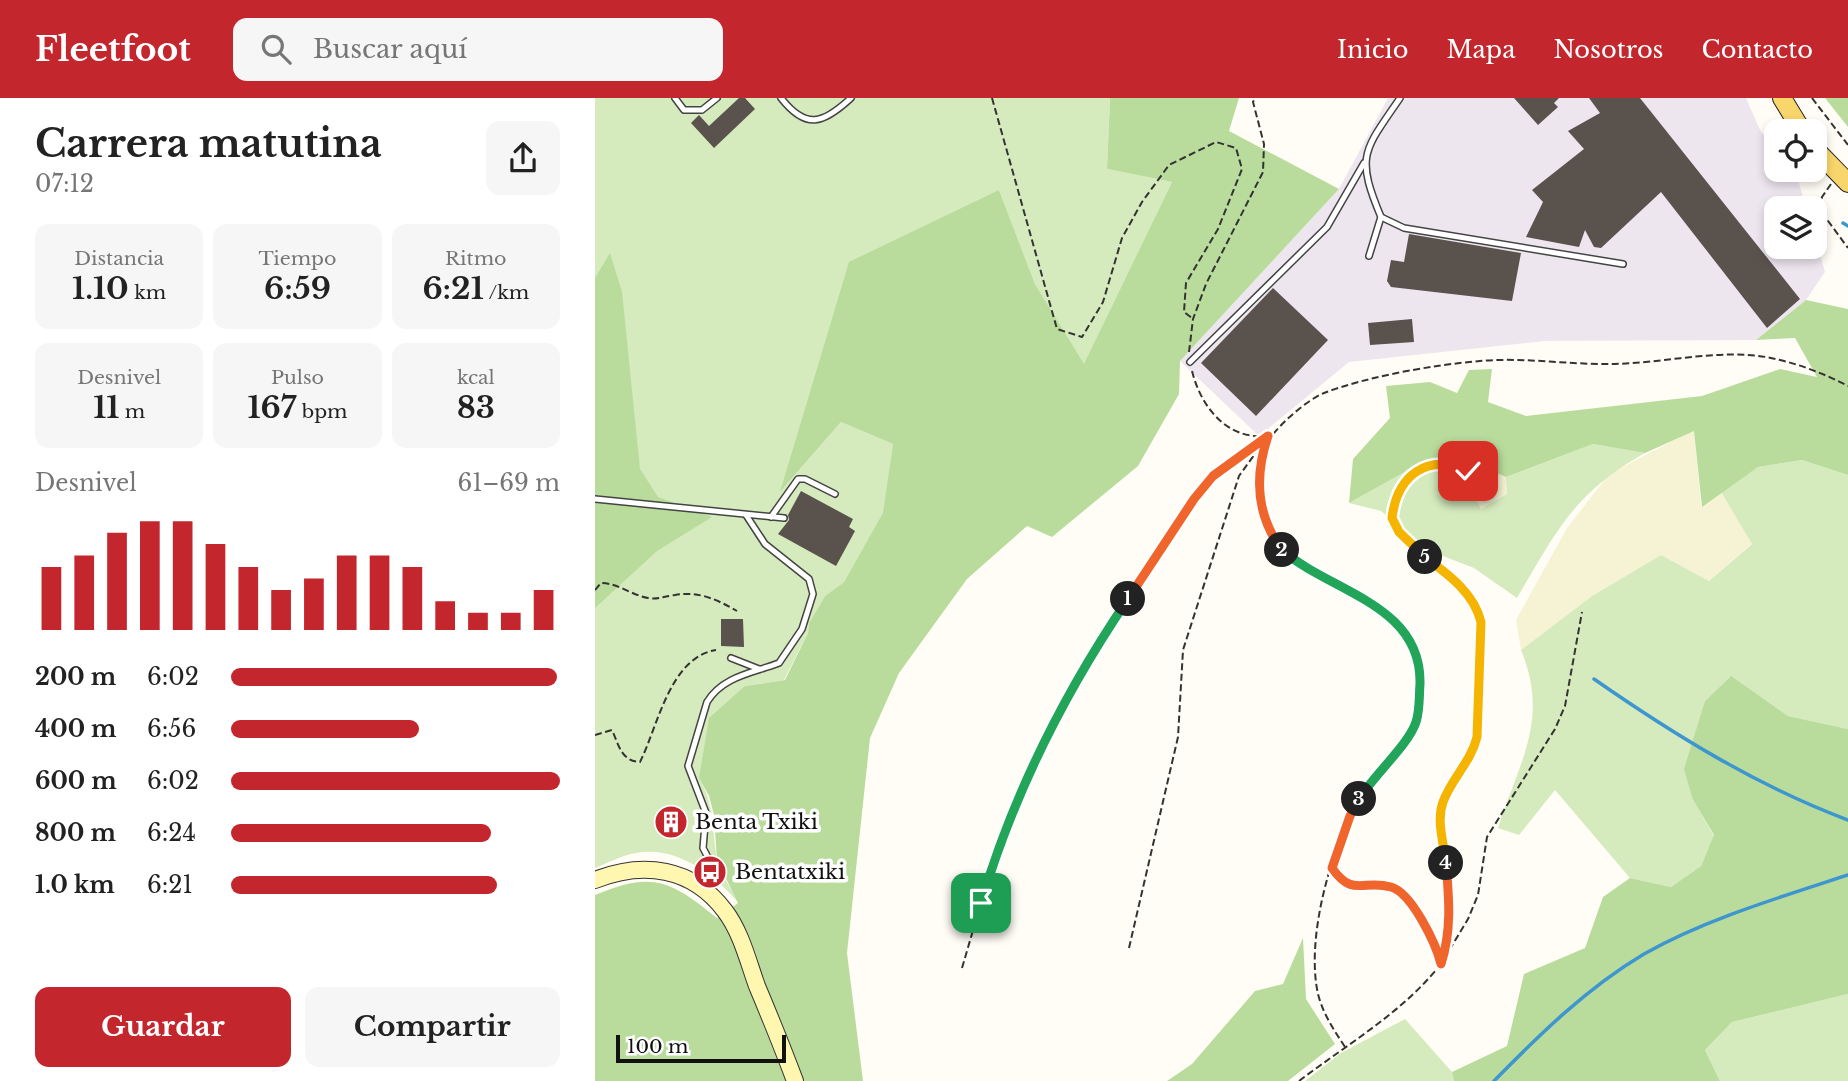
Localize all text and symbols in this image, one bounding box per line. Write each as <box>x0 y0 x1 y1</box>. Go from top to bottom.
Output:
search box <box>233 18 723 81</box>
text: Fleetfoot <box>35 29 191 70</box>
icon: search <box>257 30 295 68</box>
text: Buscar aquí <box>313 33 467 65</box>
text: Inicio <box>1337 35 1408 64</box>
text: Mapa <box>1446 35 1515 64</box>
text: Nosotros <box>1553 35 1664 64</box>
text: Contacto <box>1702 35 1813 64</box>
map controls <box>1764 119 1827 259</box>
button: locate <box>1764 119 1827 182</box>
text: Carrera matutina <box>35 120 382 167</box>
button: share <box>486 121 560 195</box>
text: 07:12 <box>35 170 94 198</box>
button: layers <box>1764 196 1827 259</box>
text: Distancia <box>74 247 164 270</box>
text: Tiempo <box>259 247 336 270</box>
text: Ritmo <box>445 247 507 270</box>
text: 1.10 <box>72 270 129 307</box>
text: 6:59 <box>264 270 331 307</box>
text: 6:21 <box>422 270 484 307</box>
text: km <box>129 281 166 304</box>
text: /km <box>484 281 529 304</box>
text: Desnivel <box>77 366 161 389</box>
text: Pulso <box>271 366 324 389</box>
text: kcal <box>457 366 495 389</box>
text: 11 <box>93 389 119 426</box>
text: 167 <box>248 389 296 426</box>
text: 83 <box>457 389 495 426</box>
text: m <box>119 400 145 423</box>
text: bpm <box>296 400 347 423</box>
pin <box>1438 441 1498 501</box>
icon: check <box>1449 452 1487 490</box>
text: Desnivel <box>35 469 137 497</box>
text: 61–69 m <box>457 469 560 497</box>
pin: 2 <box>1265 532 1299 568</box>
text: 2 <box>1275 538 1288 561</box>
pin: 5 <box>1407 540 1443 574</box>
text: 5 <box>1419 545 1430 568</box>
pin: 1 <box>1111 582 1145 616</box>
text: 1 <box>1123 587 1132 610</box>
text: 200 m <box>35 663 116 691</box>
text: 6:02 <box>147 663 199 691</box>
text: 400 m <box>35 715 117 743</box>
text: 6:56 <box>147 715 196 743</box>
text: 600 m <box>35 767 117 795</box>
text: 6:02 <box>147 767 199 795</box>
pin: 3 <box>1341 782 1377 816</box>
text: 3 <box>1352 787 1365 810</box>
building icon: Benta Txiki <box>652 803 690 841</box>
place label: Benta Txiki <box>695 809 818 835</box>
text: 800 m <box>35 819 116 847</box>
text: 6:24 <box>147 819 196 847</box>
pin: 4 <box>1429 846 1463 880</box>
text: 4 <box>1439 851 1452 874</box>
bus stop icon: Bentatxiki <box>691 853 729 891</box>
place label: Bentatxiki <box>735 859 845 885</box>
text: 1.0 km <box>35 871 115 899</box>
text: 6:21 <box>147 871 193 899</box>
pin <box>951 873 1011 933</box>
icon: arrive <box>962 884 1000 922</box>
button: Guardar <box>35 987 291 1067</box>
button: Compartir <box>305 987 560 1067</box>
scale bar <box>616 1032 786 1064</box>
text: 100 m <box>627 1035 688 1058</box>

